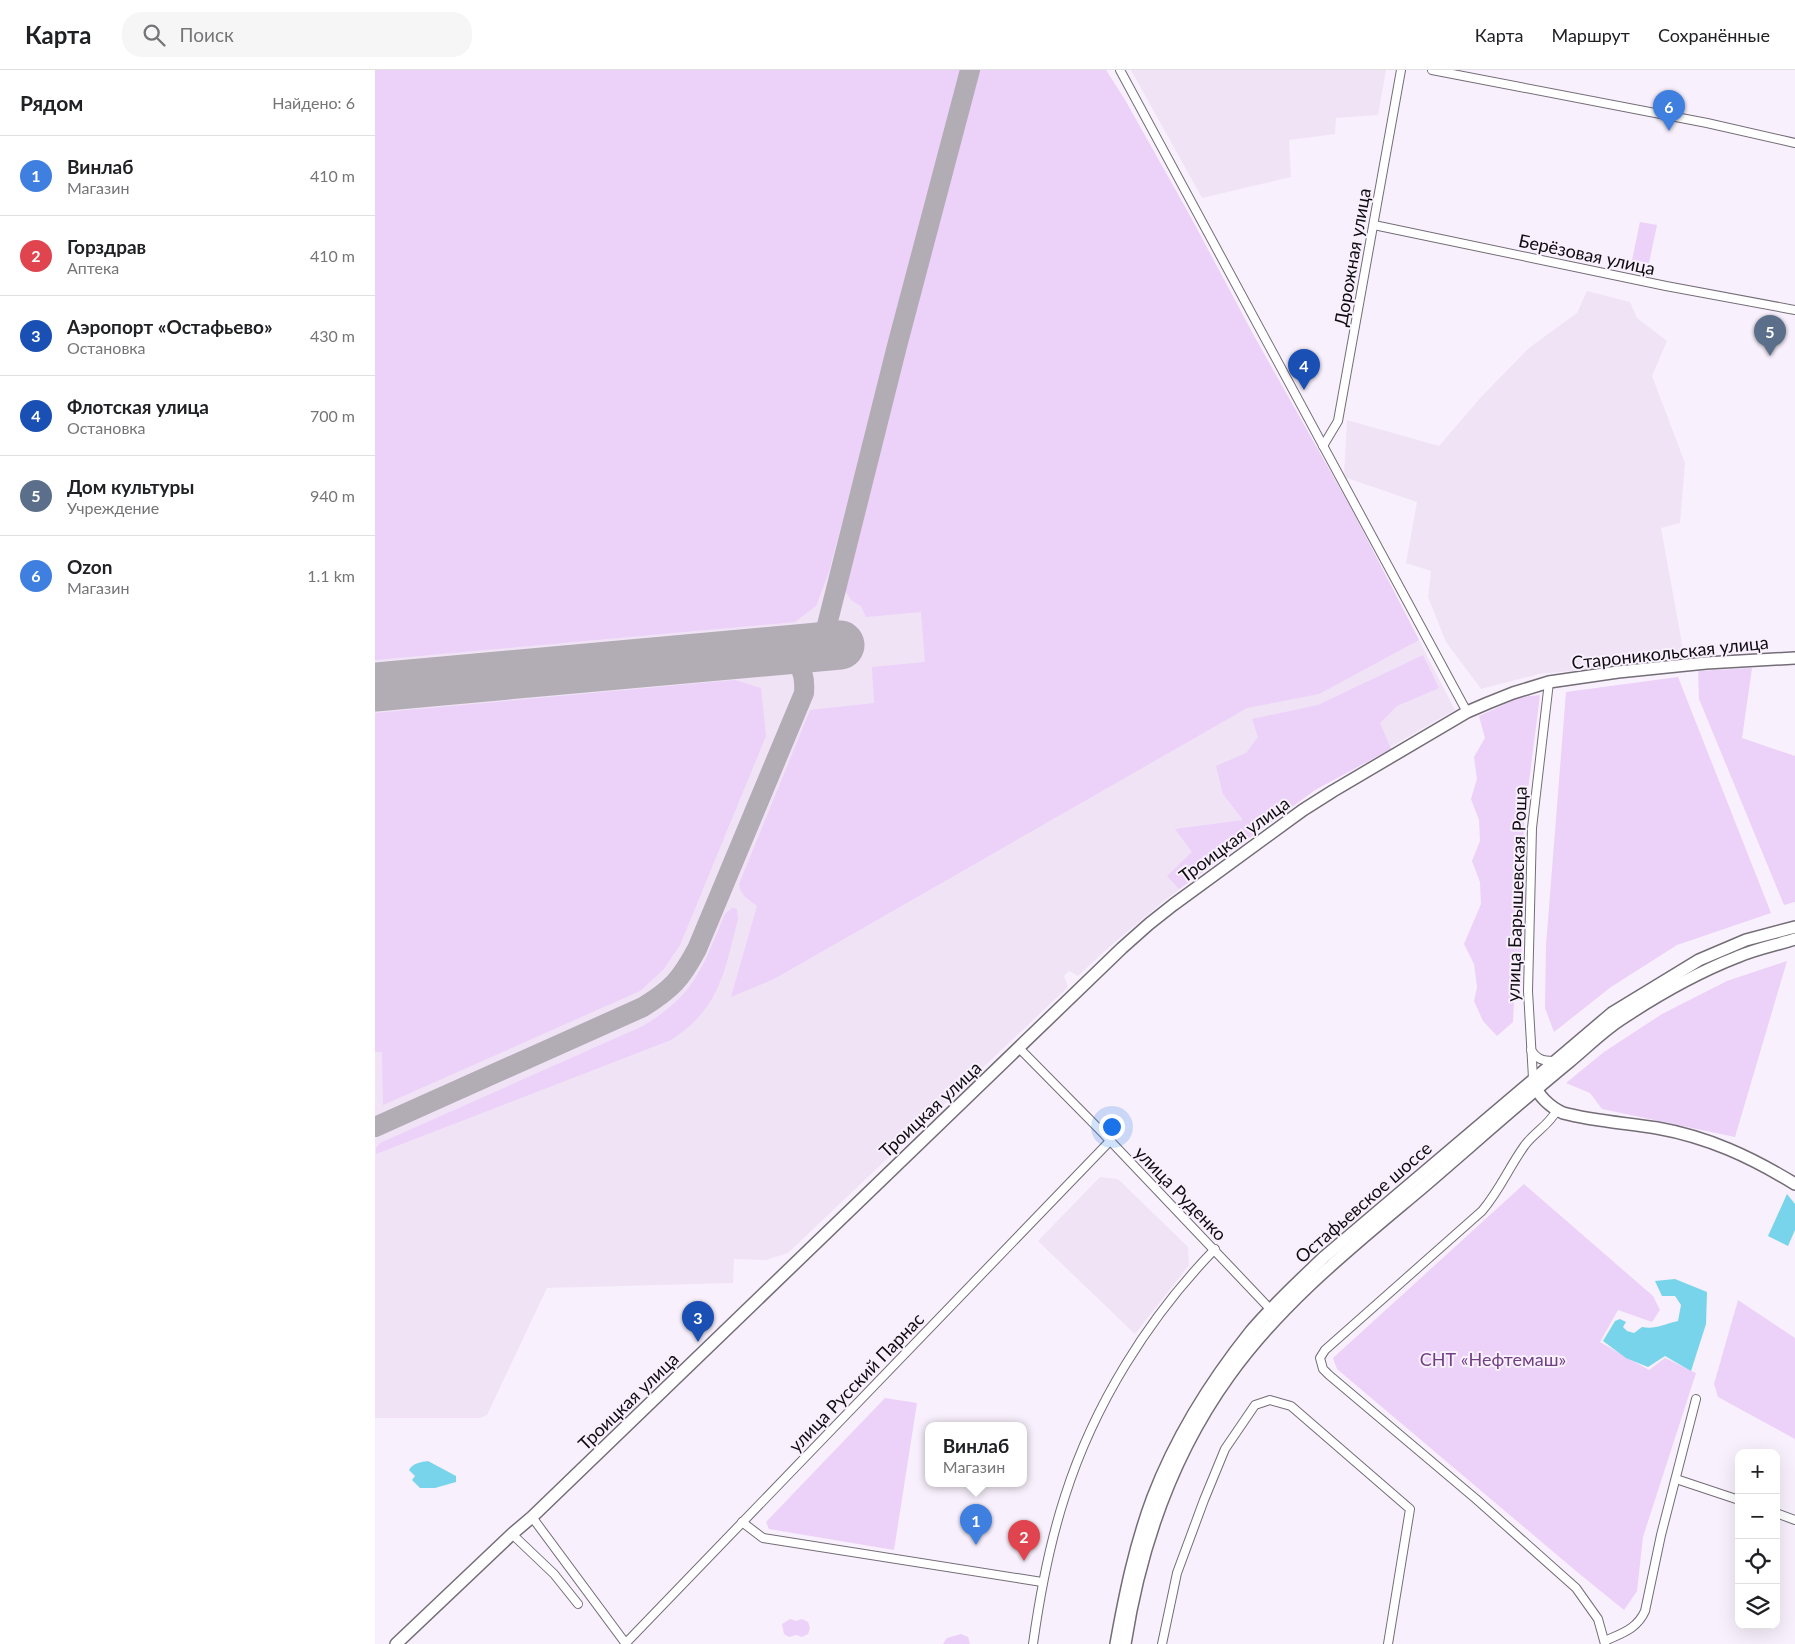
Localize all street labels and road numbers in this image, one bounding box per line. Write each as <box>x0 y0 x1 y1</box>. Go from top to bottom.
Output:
street label: Дорожная улица <box>1329 186 1375 328</box>
street label: Берёзовая улица <box>1517 229 1657 279</box>
street label: Староникольская улица <box>1570 631 1770 673</box>
street label: улица Барышевская Роща <box>1501 786 1531 1002</box>
street label: Троицкая улица <box>1175 792 1293 886</box>
street label: Троицкая улица <box>875 1056 985 1162</box>
street label: Остафьевское шоссе <box>1290 1137 1436 1267</box>
street label: улица Руденко <box>1130 1141 1232 1245</box>
street label: улица Русский Парнас <box>784 1308 928 1456</box>
street label: Троицкая улица <box>573 1348 683 1454</box>

